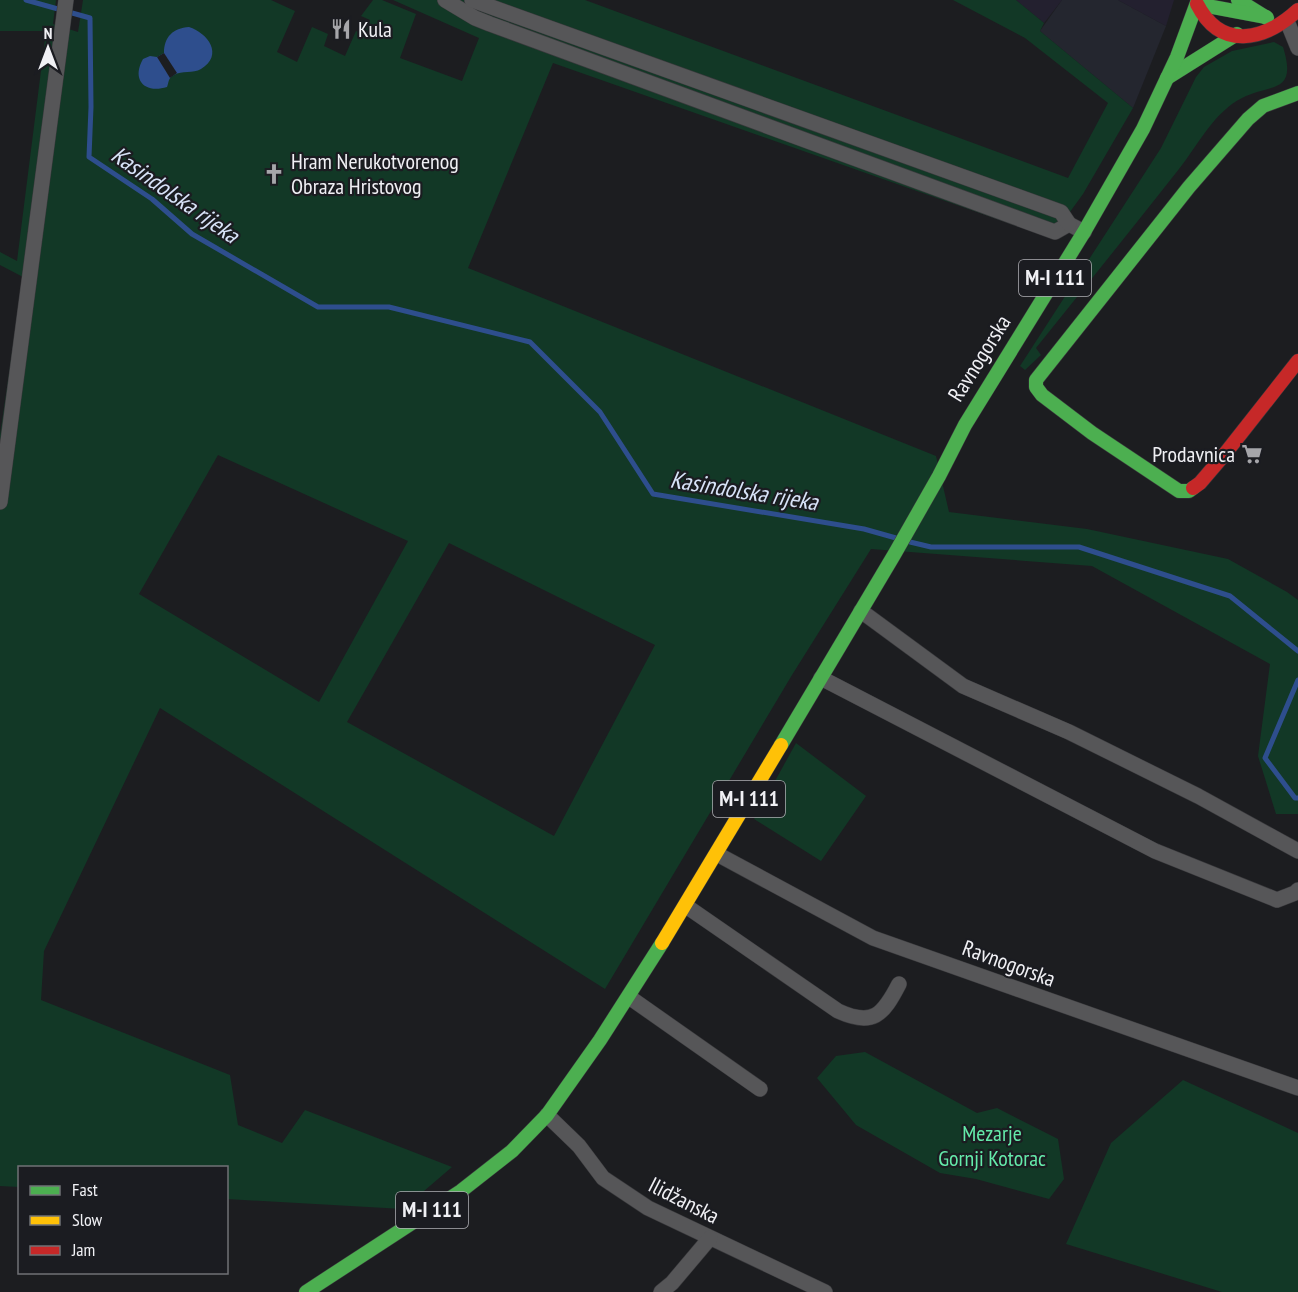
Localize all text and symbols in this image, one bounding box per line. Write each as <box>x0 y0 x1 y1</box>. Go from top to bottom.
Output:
place label: Kula <box>358 15 392 43</box>
restaurant icon: Kula <box>329 17 353 41</box>
north arrow <box>18 18 78 78</box>
text: N <box>44 23 52 43</box>
water label: Kasindolska rijeka <box>105 139 246 251</box>
place label: Hram Nerukotvorenog Obraza Hristovog <box>291 147 459 200</box>
church icon: Hram Nerukotvorenog Obraza Hristovog <box>262 162 286 186</box>
road number: M-I 111 <box>1019 260 1091 296</box>
street label: Ravnogorska <box>941 310 1017 406</box>
place label: Prodavnica <box>1152 440 1235 468</box>
supermarket icon: Prodavnica <box>1240 442 1264 466</box>
water label: Kasindolska rijeka <box>668 464 821 518</box>
road number: M-I 111 <box>713 781 785 817</box>
street label: Ravnogorska <box>959 933 1059 993</box>
park label: Mezarje Gornji Kotorac <box>938 1119 1046 1172</box>
legend <box>18 1166 228 1274</box>
street label: Ilidžanska <box>644 1170 724 1230</box>
text: Fast <box>72 1178 98 1201</box>
road number: M-I 111 <box>396 1192 468 1228</box>
text: Slow <box>72 1208 103 1231</box>
text: Jam <box>71 1238 95 1261</box>

